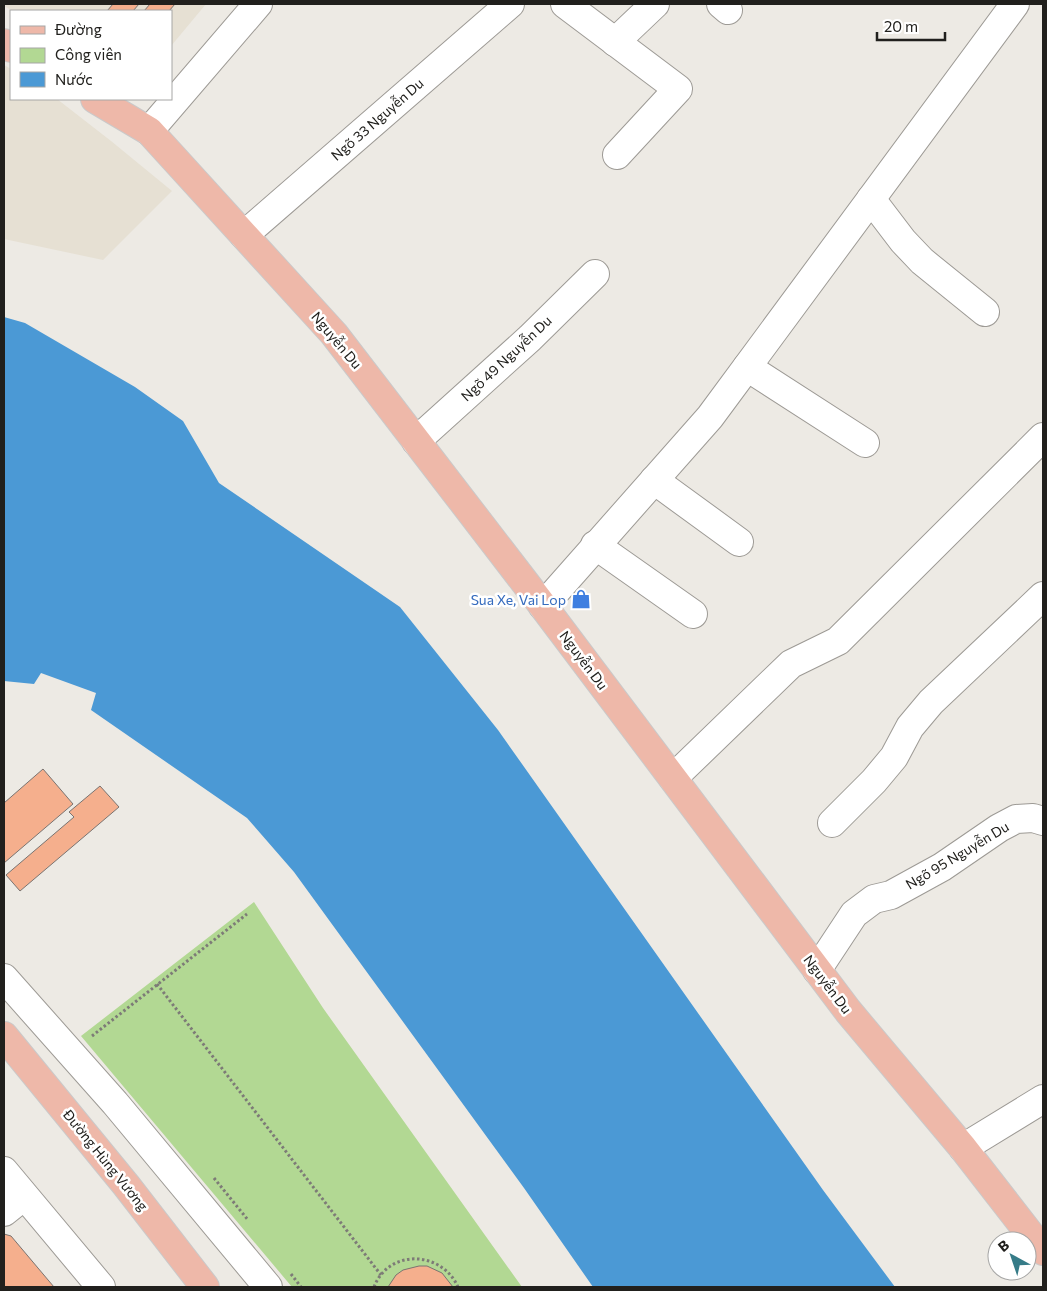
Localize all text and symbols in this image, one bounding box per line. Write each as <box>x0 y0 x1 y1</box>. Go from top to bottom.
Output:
legend <box>10 10 172 100</box>
scale bar <box>877 10 944 42</box>
text: 20 m <box>884 17 918 35</box>
text: Đường <box>54 20 102 38</box>
text: Công viên <box>55 45 122 63</box>
text: Nước <box>55 70 93 88</box>
street label: Ngõ 33 Nguyễn Du <box>327 74 427 164</box>
street label: Nguyễn Du <box>308 308 366 372</box>
street label: Ngõ 49 Nguyễn Du <box>457 312 555 404</box>
shop icon: Sua Xe, Vai Lop <box>570 588 592 610</box>
place label: Sua Xe, Vai Lop <box>471 591 566 608</box>
street label: Nguyễn Du <box>556 627 612 693</box>
street label: Ngõ 95 Nguyễn Du <box>902 817 1012 893</box>
street label: Nguyễn Du <box>800 951 856 1017</box>
street label: Đường Hùng Vương <box>59 1105 152 1214</box>
north arrow <box>987 1231 1037 1281</box>
text: B <box>994 1236 1012 1255</box>

